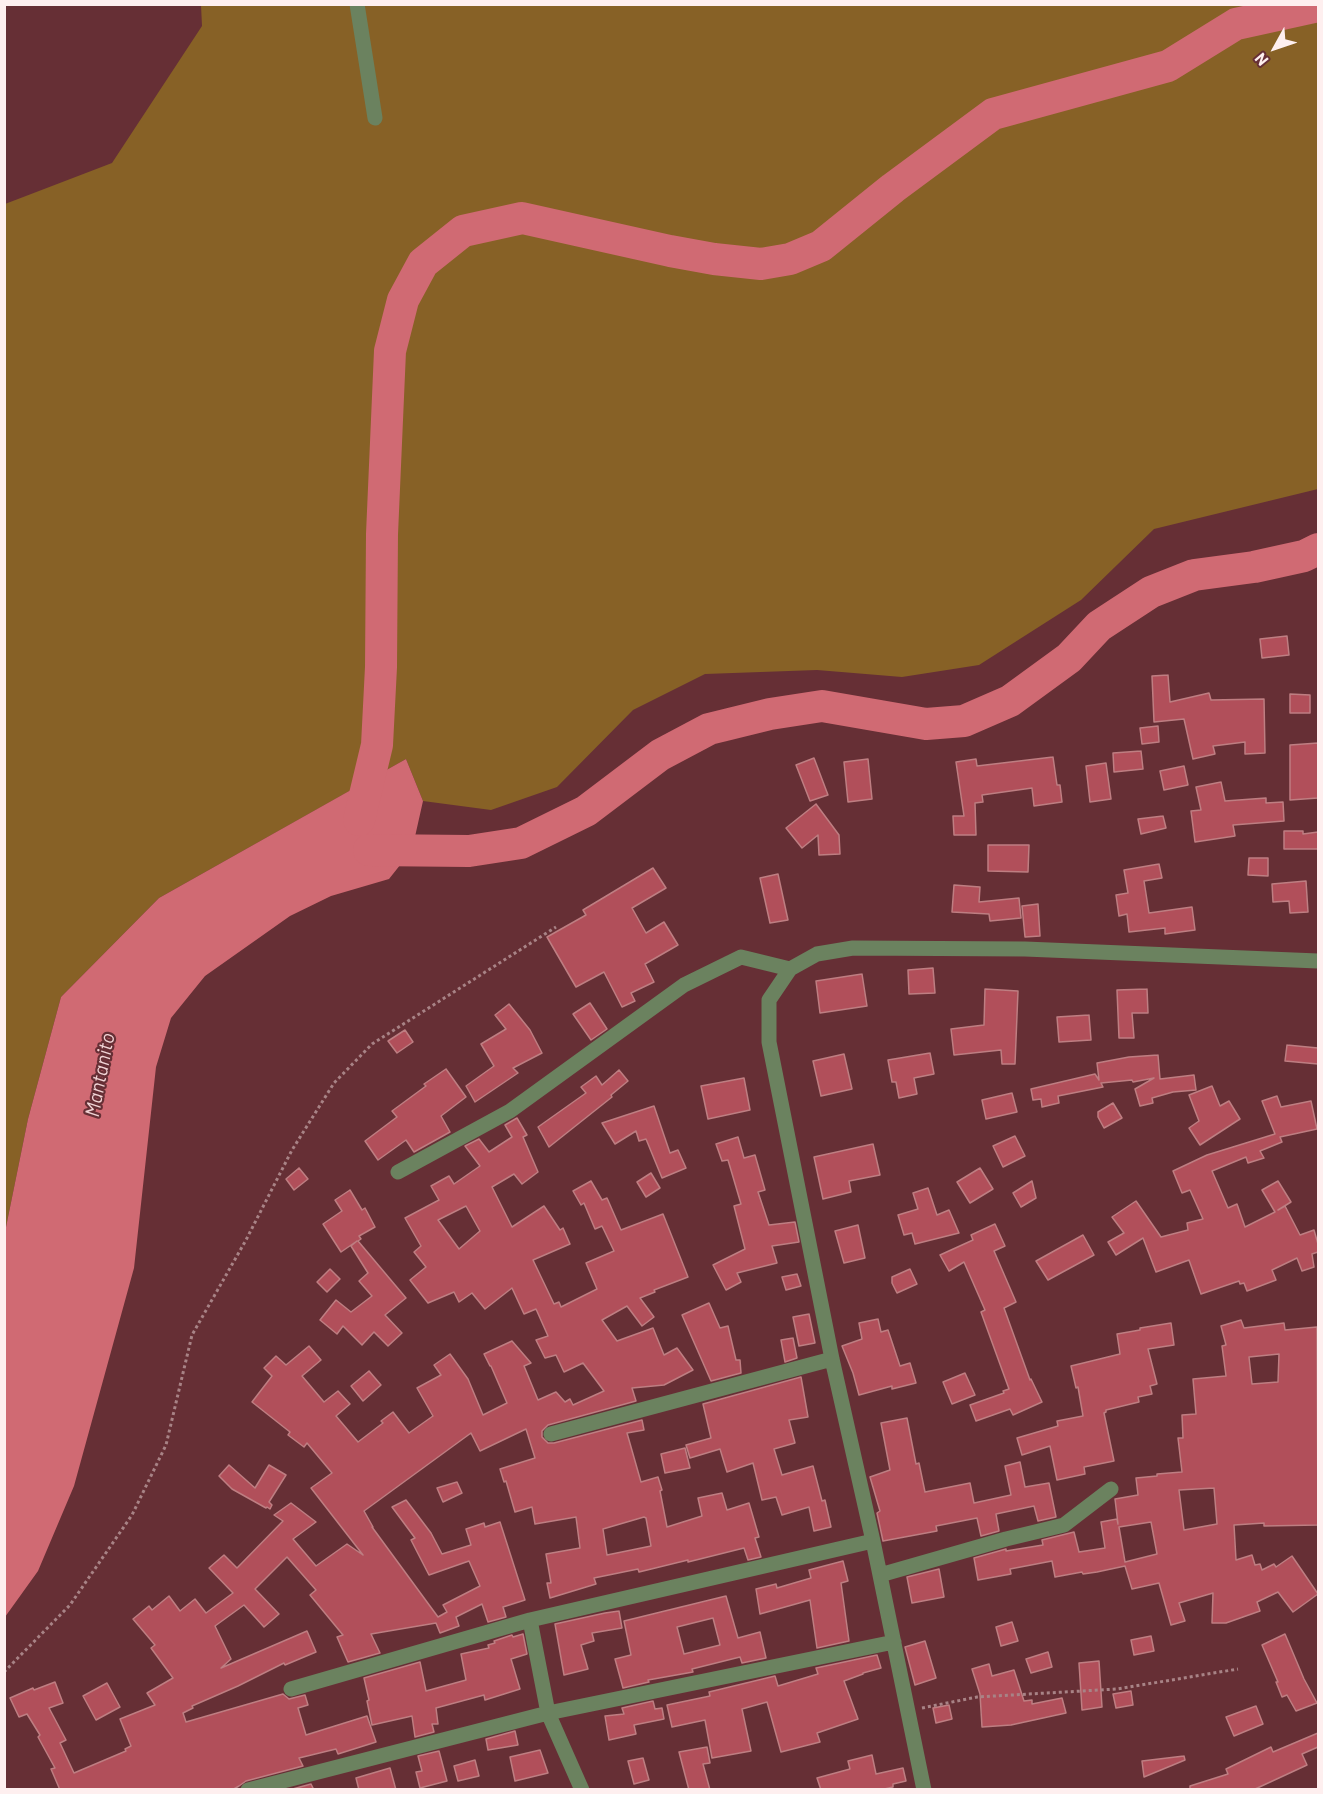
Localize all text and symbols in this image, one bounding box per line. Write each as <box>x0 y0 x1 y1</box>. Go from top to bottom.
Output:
north arrow <box>1245 18 1305 78</box>
text: N <box>1250 50 1272 70</box>
water label: Mantanito <box>80 1031 120 1119</box>

